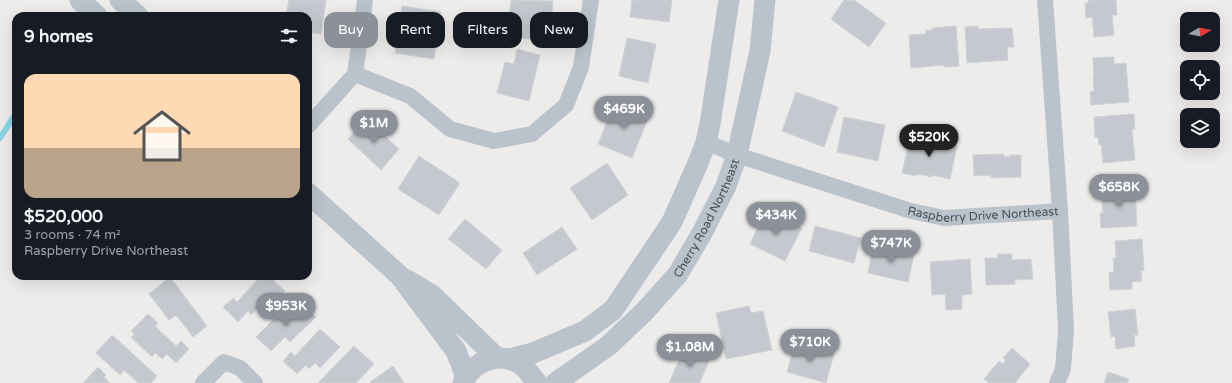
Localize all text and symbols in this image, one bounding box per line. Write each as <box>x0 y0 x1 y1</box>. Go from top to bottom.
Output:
chip: Buy <box>324 12 378 48</box>
chip: Rent <box>386 12 445 48</box>
chip: Filters <box>453 12 522 48</box>
chip: New <box>530 12 588 48</box>
north arrow <box>1180 12 1220 52</box>
map controls <box>1180 12 1220 148</box>
icon: filters <box>278 25 300 47</box>
text: 9 homes <box>24 26 93 47</box>
button: locate <box>1180 60 1220 100</box>
pin: $469K <box>596 96 652 130</box>
icon: home <box>126 100 198 172</box>
text: $469K <box>603 101 645 117</box>
button: layers <box>1180 108 1220 148</box>
pin: $1M <box>355 110 393 144</box>
text: $1M <box>360 115 388 131</box>
pin: $520K <box>901 124 957 158</box>
text: $520K <box>908 129 950 145</box>
street label: Cherry Road Northeast <box>670 156 742 280</box>
pin: $658K <box>1091 174 1147 208</box>
text: $658K <box>1098 179 1140 195</box>
pin: $434K <box>748 202 804 236</box>
street label: Raspberry Drive Northeast <box>906 203 1059 225</box>
text: $520,000 <box>24 206 103 227</box>
text: $434K <box>755 207 797 223</box>
text: 3 rooms · 74 m² <box>24 227 121 243</box>
pin: $747K <box>863 230 919 264</box>
text: $747K <box>870 235 912 251</box>
text: Raspberry Drive Northeast <box>24 243 188 259</box>
pin: $953K <box>258 293 314 327</box>
text: $953K <box>265 298 307 314</box>
pin: $710K <box>782 329 838 363</box>
pin: $1.08M <box>657 334 723 368</box>
text: $710K <box>789 334 831 350</box>
text: $1.08M <box>666 339 714 355</box>

